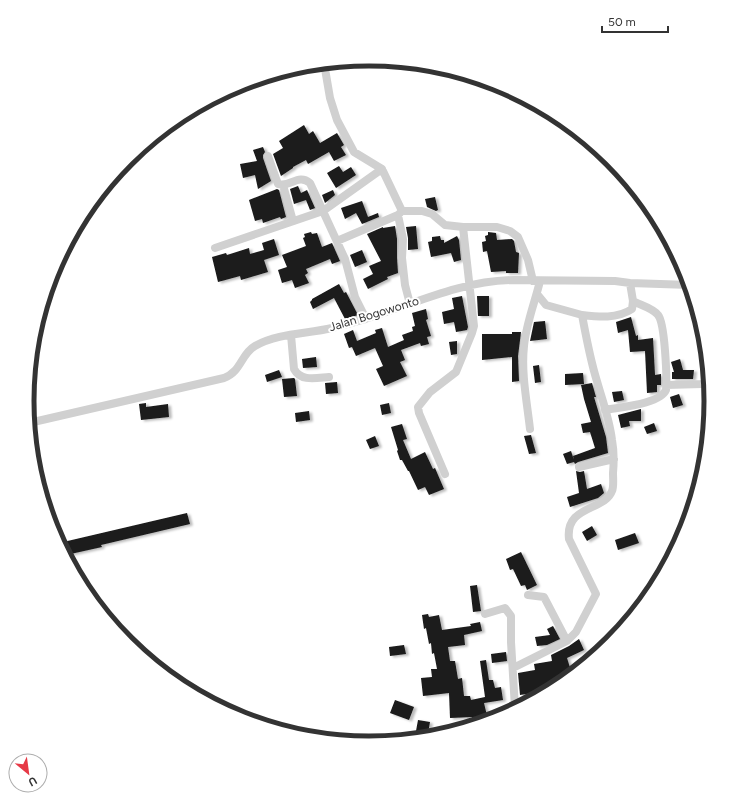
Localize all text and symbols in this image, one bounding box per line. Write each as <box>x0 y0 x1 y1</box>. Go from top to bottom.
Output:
scale bar <box>602 8 668 34</box>
text: 50 m <box>608 15 636 29</box>
street label: Jalan Bogowonto <box>327 294 421 334</box>
north arrow <box>8 753 48 793</box>
text: U <box>26 774 39 789</box>

